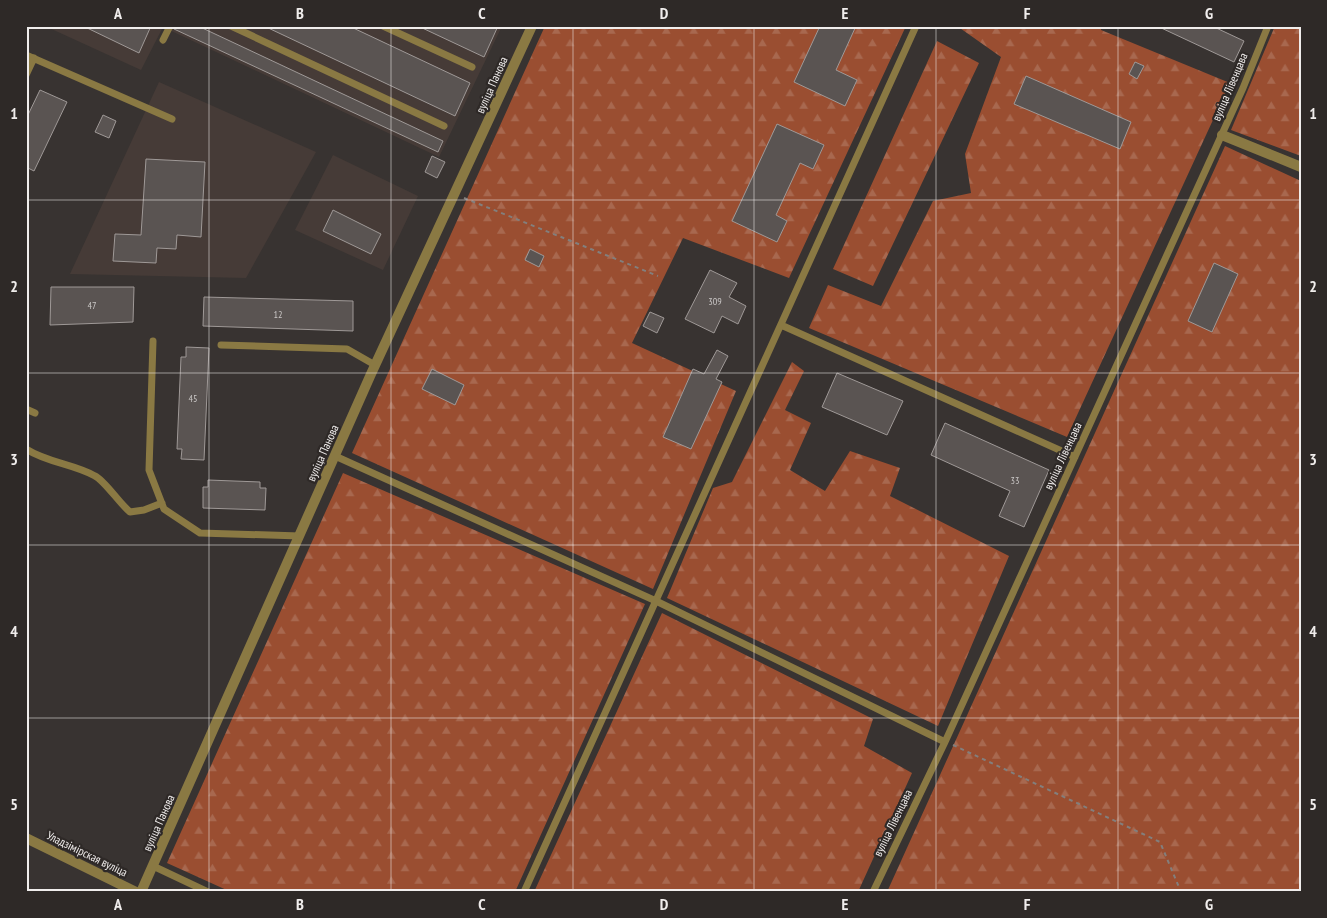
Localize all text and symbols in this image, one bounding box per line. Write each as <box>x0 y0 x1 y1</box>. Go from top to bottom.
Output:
text: A <box>113 3 123 23</box>
text: B <box>296 3 304 23</box>
text: C <box>478 3 486 23</box>
text: D <box>660 3 669 23</box>
text: E <box>842 3 849 23</box>
text: F <box>1024 3 1031 23</box>
text: G <box>1205 3 1213 23</box>
street label: вуліца Лівенцава <box>1208 50 1251 123</box>
street label: вуліца Панова <box>472 54 511 115</box>
text: 1 <box>10 103 18 123</box>
text: 1 <box>1309 103 1317 123</box>
text: 2 <box>10 276 18 296</box>
text: 2 <box>1309 276 1317 296</box>
house number: 309 <box>708 295 722 308</box>
house number: 47 <box>88 299 97 312</box>
house number: 12 <box>274 308 283 321</box>
house number: 45 <box>189 392 198 405</box>
street label: вуліца Лівенцава <box>1040 419 1085 492</box>
street label: вуліца Панова <box>303 422 342 483</box>
text: 3 <box>10 449 18 469</box>
text: 3 <box>1309 449 1317 469</box>
house number: 33 <box>1011 474 1020 487</box>
text: 4 <box>10 621 18 641</box>
text: 4 <box>1309 621 1317 641</box>
street label: вуліца Лівенцава <box>870 787 915 859</box>
street label: вуліца Панова <box>139 792 178 853</box>
text: 5 <box>10 794 18 814</box>
text: 5 <box>1309 794 1317 814</box>
street label: Уладзімірская вуліца <box>44 828 130 880</box>
text: A <box>113 894 123 914</box>
text: B <box>296 894 304 914</box>
text: C <box>478 894 486 914</box>
text: D <box>660 894 669 914</box>
text: E <box>842 894 849 914</box>
text: F <box>1024 894 1031 914</box>
text: G <box>1205 894 1213 914</box>

